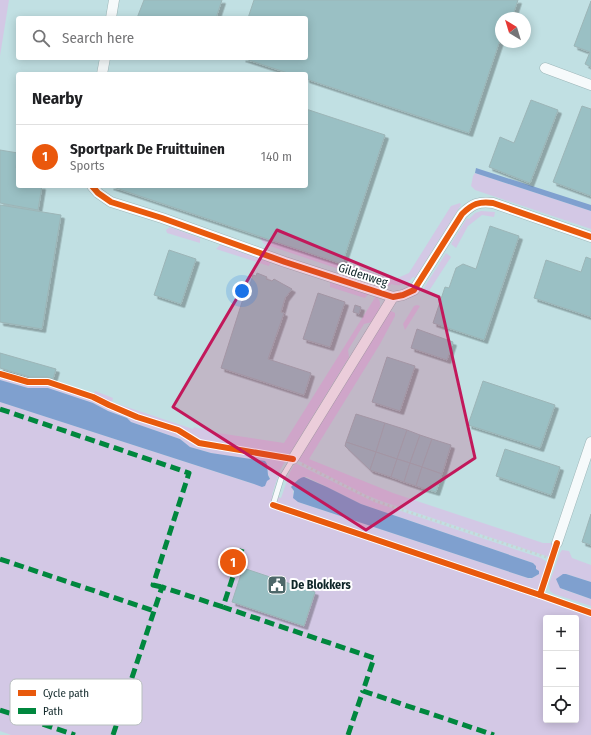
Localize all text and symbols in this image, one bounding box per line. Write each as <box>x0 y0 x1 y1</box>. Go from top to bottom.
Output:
north arrow <box>495 12 531 48</box>
search box <box>16 16 308 60</box>
icon: search <box>30 27 52 49</box>
text: Search here <box>62 29 134 47</box>
text: Nearby <box>32 88 83 109</box>
text: Sportpark De Fruittuinen <box>70 140 225 158</box>
text: 1 <box>42 149 48 164</box>
text: 140 m <box>261 149 292 164</box>
text: Sports <box>70 158 105 173</box>
street label: Gildenweg <box>337 260 390 290</box>
your location <box>232 281 252 301</box>
pin: 1 <box>220 547 246 577</box>
public building icon: De Blokkers <box>266 574 288 596</box>
place label: De Blokkers <box>291 578 351 592</box>
map controls <box>543 615 579 723</box>
button: + <box>543 615 579 651</box>
button: − <box>543 651 579 687</box>
legend <box>10 679 142 725</box>
text: Cycle path <box>43 687 89 700</box>
button: locate <box>543 687 579 723</box>
text: Path <box>43 705 63 718</box>

